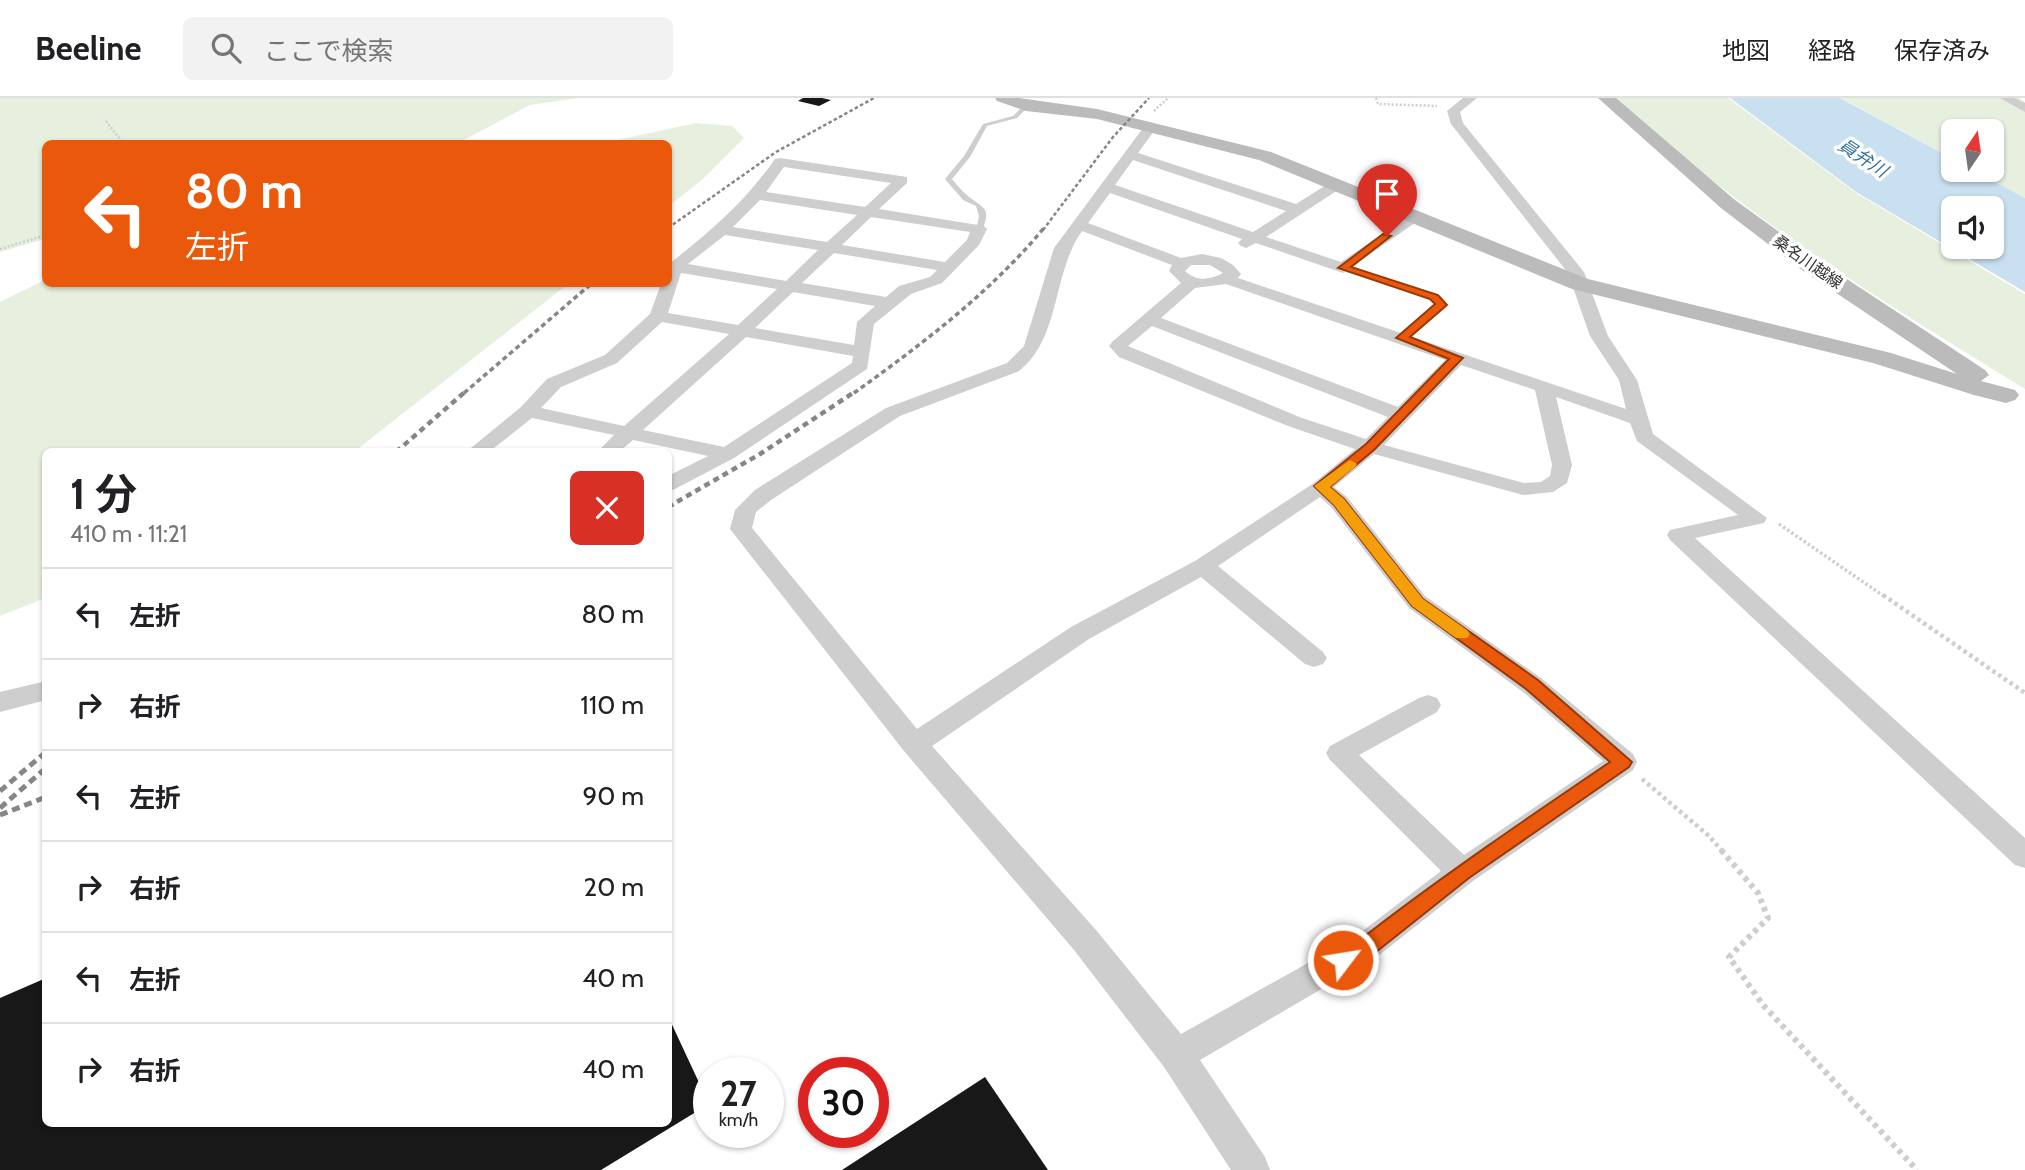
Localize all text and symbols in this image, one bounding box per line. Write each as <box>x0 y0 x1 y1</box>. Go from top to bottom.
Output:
search box <box>183 17 673 80</box>
text: Beeline <box>35 28 141 68</box>
icon: search <box>207 29 245 67</box>
text: ここで検索 <box>263 35 393 67</box>
text: 地図 <box>1722 36 1770 65</box>
text: 経路 <box>1808 36 1856 65</box>
text: 保存済み <box>1894 36 1990 65</box>
north arrow <box>1941 119 2004 182</box>
map controls <box>1941 119 2004 259</box>
water label: 員弁川 <box>1834 134 1893 183</box>
text: 80 m <box>185 161 303 220</box>
pin <box>1357 164 1417 236</box>
icon: left <box>70 168 161 259</box>
icon: arrive <box>1368 175 1406 213</box>
button: sound <box>1941 196 2004 259</box>
text: 左折 <box>185 227 249 266</box>
street label: 桑名川越線 <box>1770 231 1846 293</box>
text: 1 分 <box>70 468 137 520</box>
button: close <box>570 471 644 545</box>
text: 410 m · 11:21 <box>70 520 187 548</box>
icon: left <box>70 595 108 633</box>
text: 80 m <box>581 598 644 630</box>
text: 左折 <box>129 600 181 632</box>
icon: right <box>70 686 108 724</box>
text: 110 m <box>580 689 644 721</box>
text: 右折 <box>129 691 181 723</box>
icon: left <box>70 777 108 815</box>
text: 90 m <box>582 780 644 812</box>
text: 左折 <box>129 782 181 814</box>
icon: right <box>70 868 108 906</box>
text: 20 m <box>584 871 644 903</box>
text: 右折 <box>129 873 181 905</box>
position arrow <box>1306 923 1380 997</box>
icon: left <box>70 959 108 997</box>
text: 40 m <box>582 962 644 994</box>
text: 左折 <box>129 964 181 996</box>
icon: right <box>70 1050 108 1088</box>
text: 40 m <box>582 1053 644 1085</box>
text: 右折 <box>129 1055 181 1087</box>
speed limit sign: 30 <box>798 1057 889 1148</box>
text: 27 <box>720 1072 757 1115</box>
text: km/h <box>719 1109 758 1131</box>

